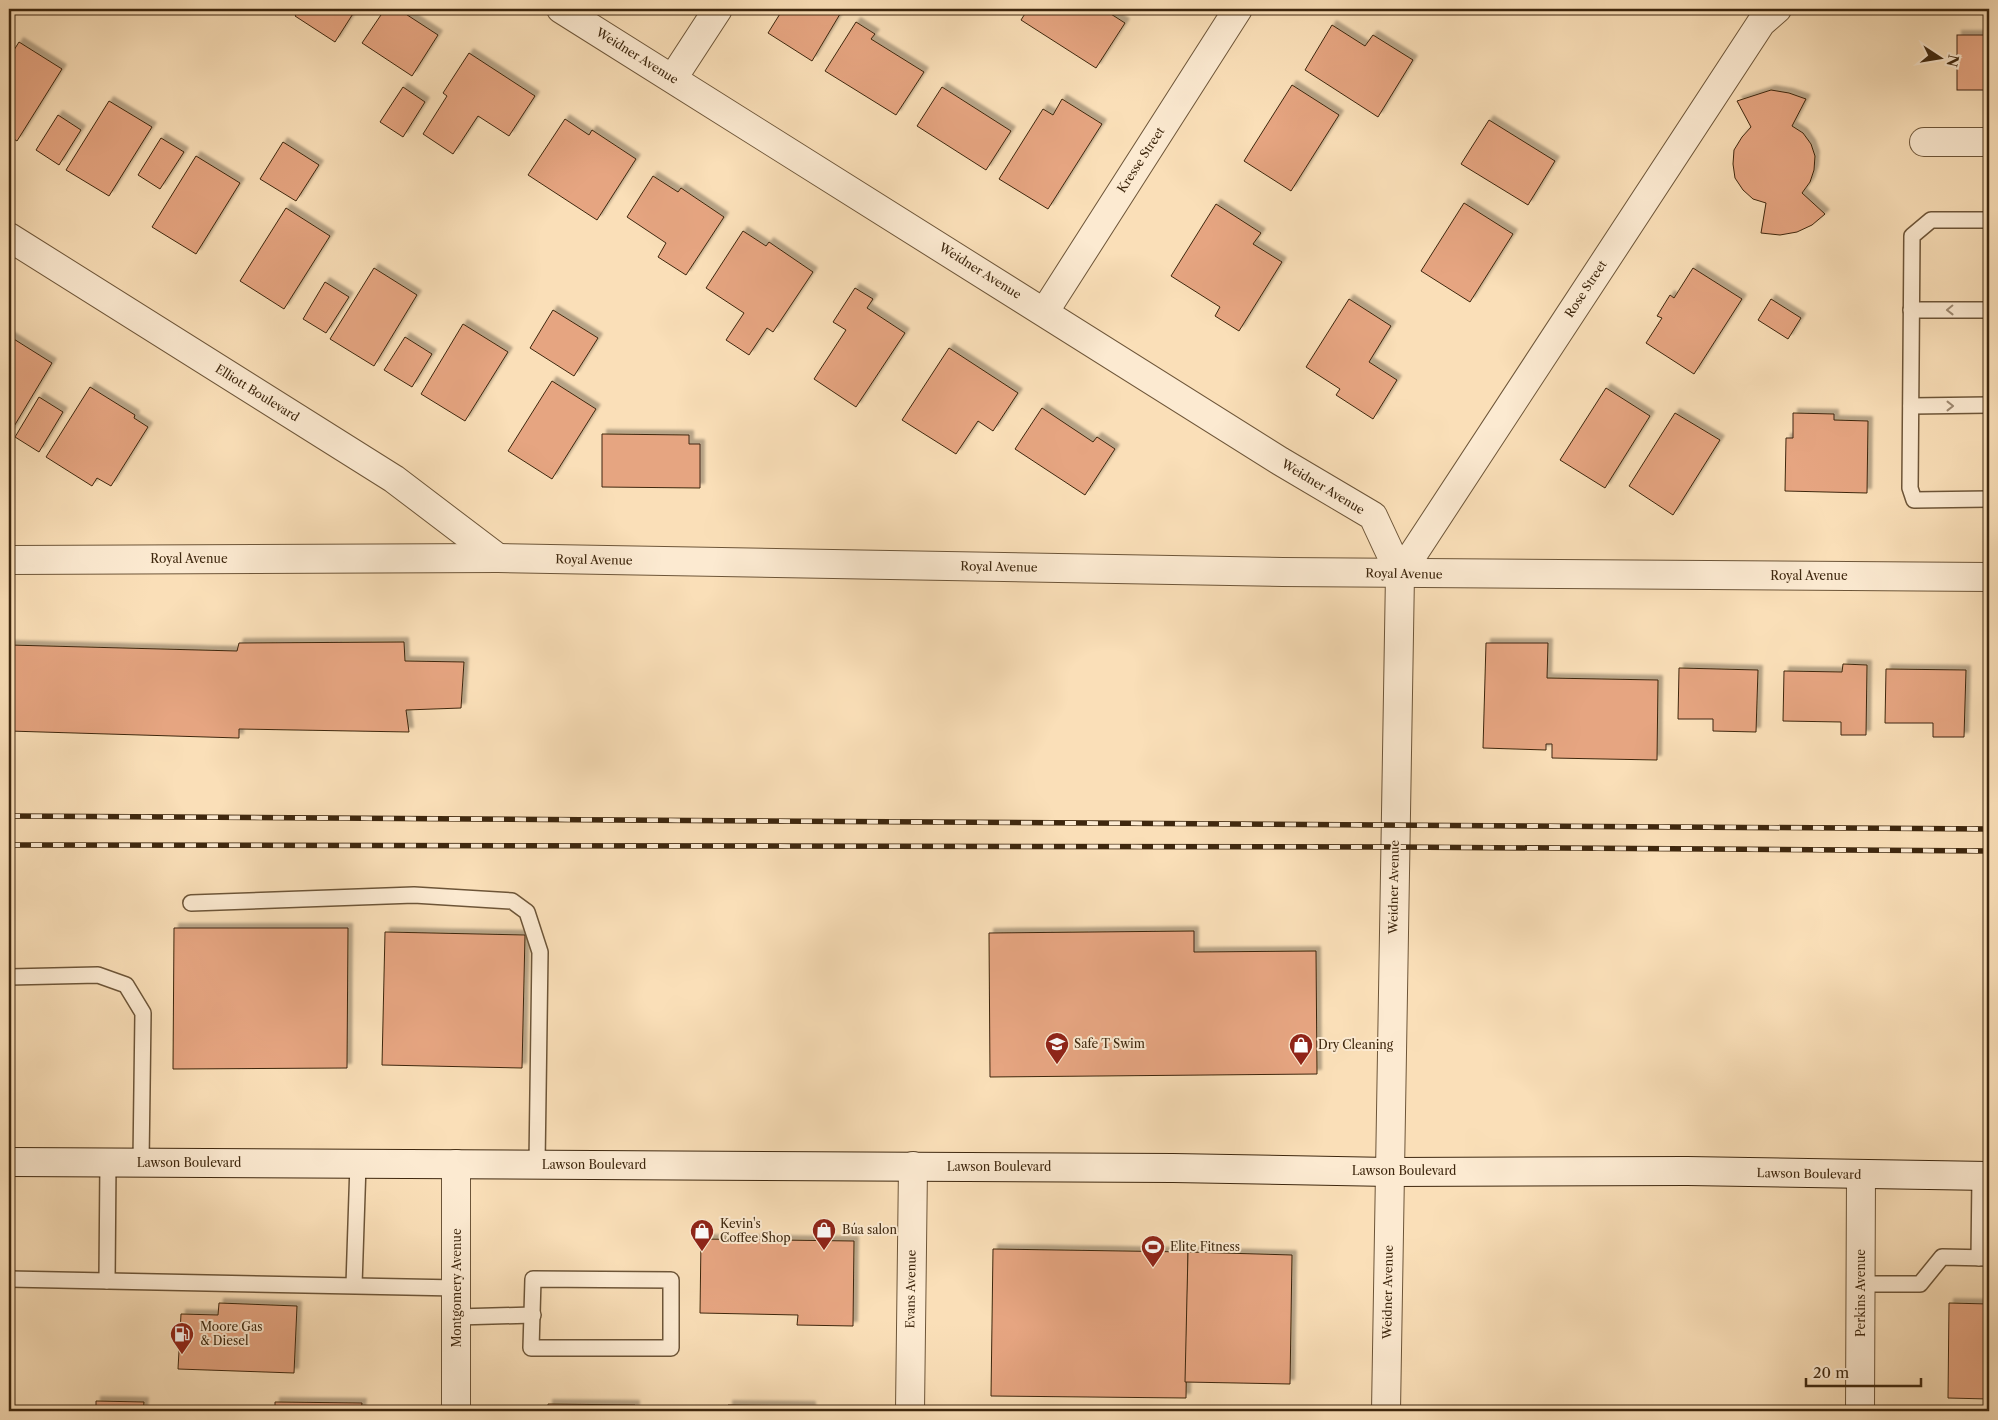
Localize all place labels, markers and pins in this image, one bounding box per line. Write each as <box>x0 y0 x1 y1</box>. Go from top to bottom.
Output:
school or university icon: Safe T Swim <box>1044 1031 1070 1065</box>
shop icon: Dry Cleaning <box>1288 1032 1314 1066</box>
place label: Safe T Swim <box>1074 1036 1145 1051</box>
place label: Dry Cleaning <box>1318 1037 1394 1052</box>
place label: Kevin's Coffee Shop <box>720 1216 791 1245</box>
shop icon: Búa salon <box>811 1217 837 1251</box>
shop icon: Kevin's Coffee Shop <box>689 1218 715 1252</box>
place label: Búa salon <box>842 1222 897 1237</box>
sports icon: Elite Fitness <box>1140 1234 1166 1268</box>
place label: Elite Fitness <box>1170 1239 1240 1254</box>
place label: Moore Gas & Diesel <box>200 1319 263 1348</box>
fuel station icon: Moore Gas & Diesel <box>169 1321 195 1355</box>

